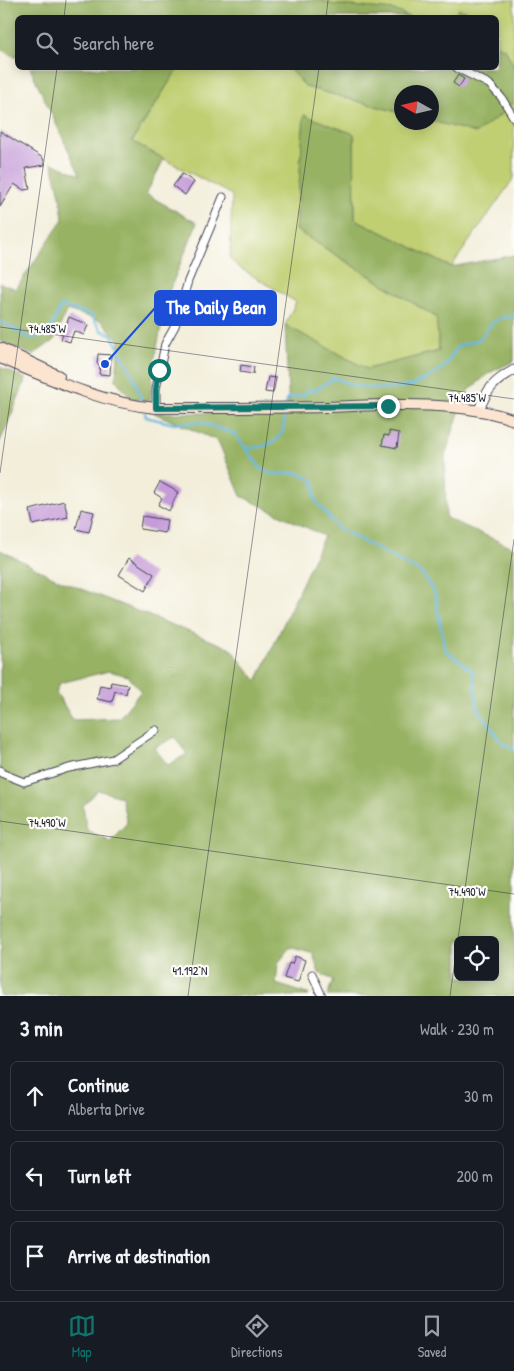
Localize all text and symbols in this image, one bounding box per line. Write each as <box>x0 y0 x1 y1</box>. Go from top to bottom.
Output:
search box <box>15 15 499 70</box>
icon: search <box>33 29 61 57</box>
text: Search here <box>73 30 154 56</box>
north arrow <box>394 85 439 130</box>
callout: The Daily Bean <box>155 291 276 325</box>
text: The Daily Bean <box>165 294 267 321</box>
text: 74.485°W <box>28 320 67 337</box>
route start <box>148 359 171 382</box>
text: 74.485°W <box>448 389 487 406</box>
route end <box>377 395 400 418</box>
text: 74.490°W <box>28 814 66 831</box>
text: 74.490°W <box>448 883 486 900</box>
map controls <box>454 936 499 981</box>
button: locate <box>454 936 499 981</box>
text: 41.192°N <box>173 962 207 979</box>
text: 3 min <box>20 1014 63 1043</box>
text: Walk · 230 m <box>420 1018 494 1040</box>
text: Continue <box>68 1072 129 1098</box>
icon: ahead <box>21 1082 49 1110</box>
text: 30 m <box>464 1085 493 1107</box>
text: Alberta Drive <box>68 1098 145 1120</box>
icon: left <box>21 1162 49 1190</box>
text: Turn left <box>68 1163 131 1189</box>
text: 200 m <box>457 1165 493 1187</box>
icon: arrive <box>21 1242 49 1270</box>
text: Arrive at destination <box>68 1243 210 1269</box>
tab: Map <box>68 1312 96 1361</box>
tab: Directions <box>231 1312 282 1361</box>
tab: Saved <box>418 1312 446 1361</box>

